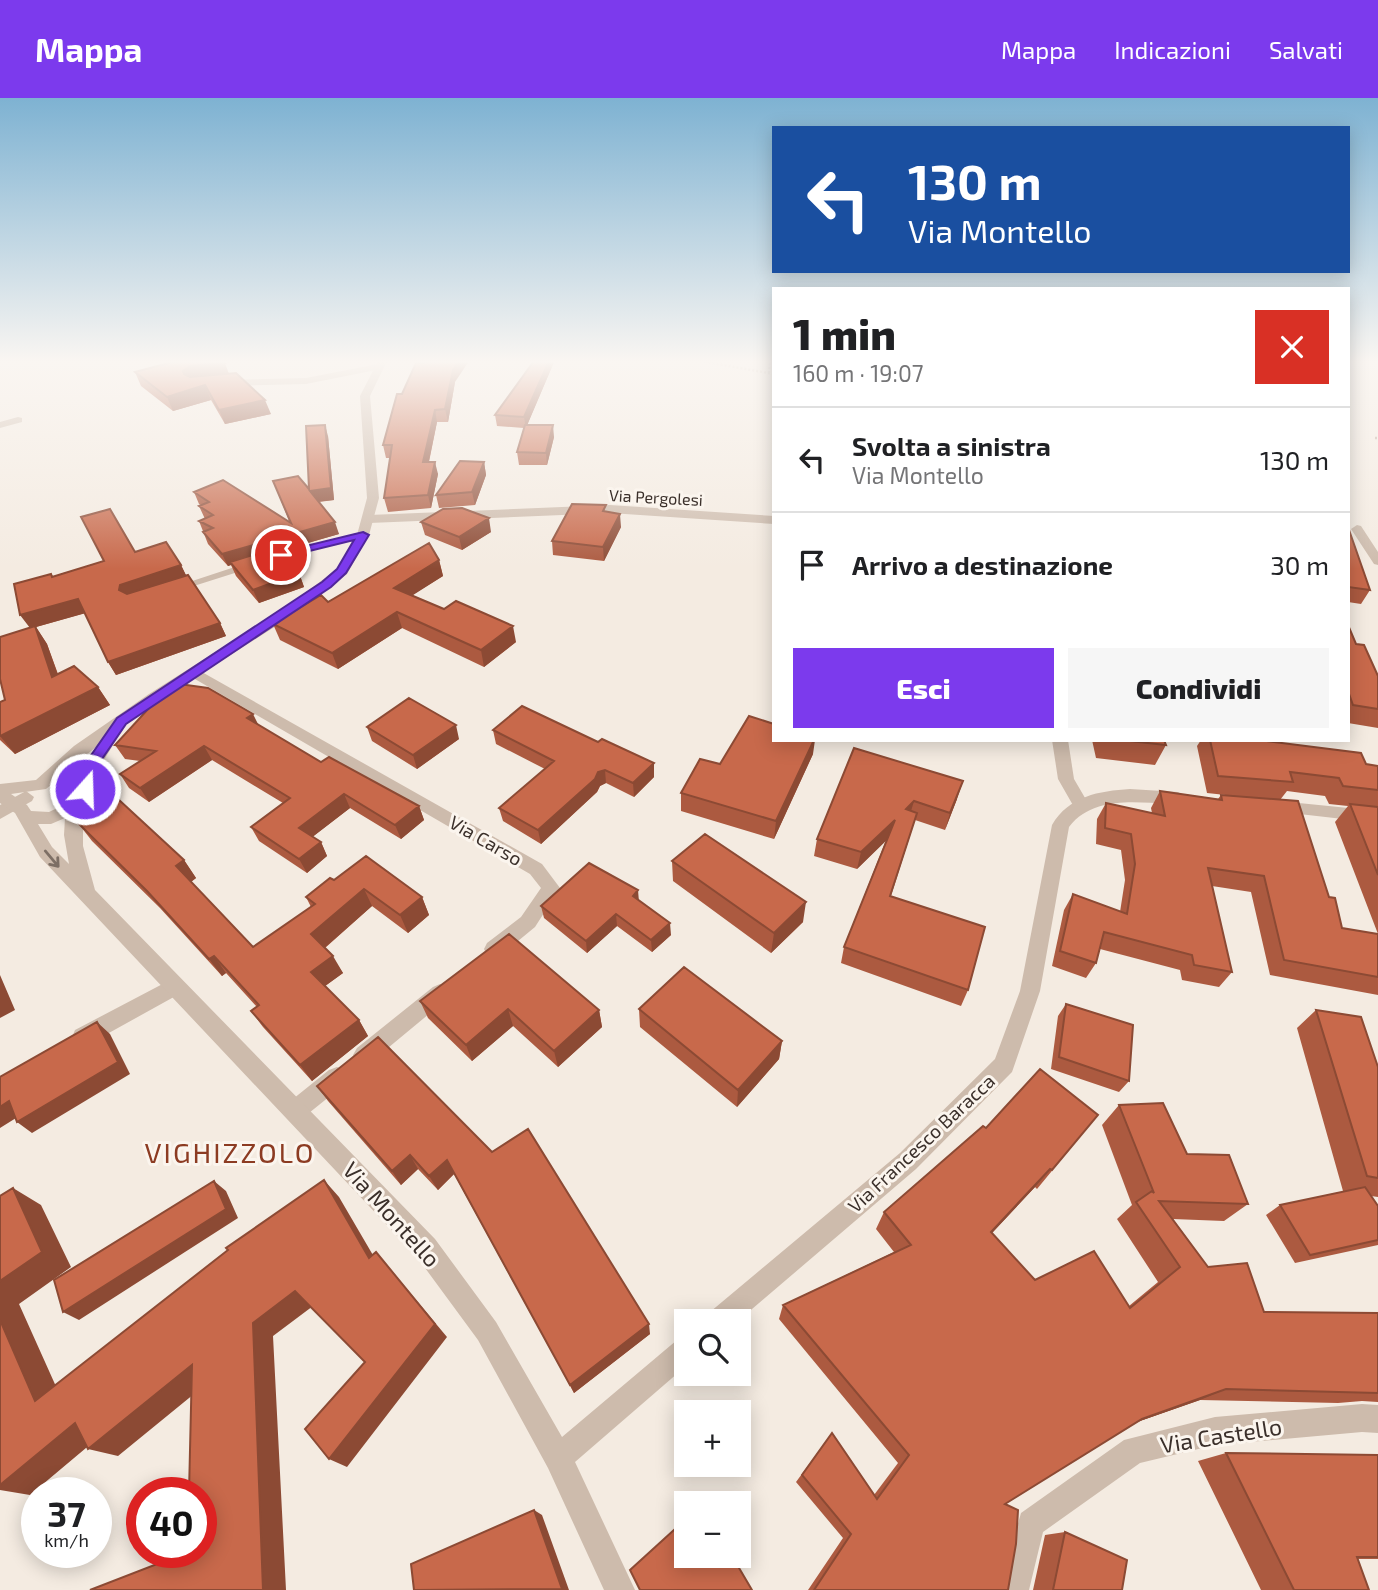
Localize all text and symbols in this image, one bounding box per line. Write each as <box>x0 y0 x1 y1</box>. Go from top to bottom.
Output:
text: Mappa <box>35 29 142 69</box>
text: Mappa <box>1001 35 1076 64</box>
text: Indicazioni <box>1114 35 1231 64</box>
text: Salvati <box>1269 35 1343 64</box>
text: 130 m <box>908 151 1042 210</box>
icon: left <box>793 154 884 245</box>
text: Via Montello <box>908 211 1092 249</box>
text: 1 min <box>793 308 896 358</box>
button: close <box>1255 310 1329 384</box>
text: 160 m · 19:07 <box>793 359 924 387</box>
text: Svolta a sinistra <box>852 430 1051 461</box>
icon: left <box>793 441 831 479</box>
text: 130 m <box>1260 444 1329 475</box>
text: Via Montello <box>852 461 984 489</box>
street label: Via Pergolesi <box>609 485 703 509</box>
pin <box>251 525 311 585</box>
icon: arrive <box>262 536 300 574</box>
icon: arrive <box>793 546 831 584</box>
text: Arrivo a destinazione <box>852 549 1113 580</box>
text: 30 m <box>1270 549 1329 580</box>
button: Esci <box>793 648 1054 728</box>
button: Condividi <box>1068 648 1329 728</box>
position arrow <box>48 752 122 826</box>
street label: Via Carso <box>445 810 527 870</box>
one-way arrow <box>44 850 60 868</box>
street label: Via Francesco Baracca <box>843 1069 999 1217</box>
district label: VIGHIZZOLO <box>145 1135 315 1169</box>
street label: Via Montello <box>337 1156 447 1272</box>
map controls <box>674 1309 751 1568</box>
button: search <box>674 1309 751 1386</box>
button: + <box>674 1400 751 1477</box>
street label: Via Castello <box>1158 1412 1284 1458</box>
speed limit sign: 40 <box>126 1477 217 1568</box>
button: − <box>674 1491 751 1568</box>
text: 37 <box>47 1492 86 1534</box>
text: km/h <box>44 1529 89 1551</box>

